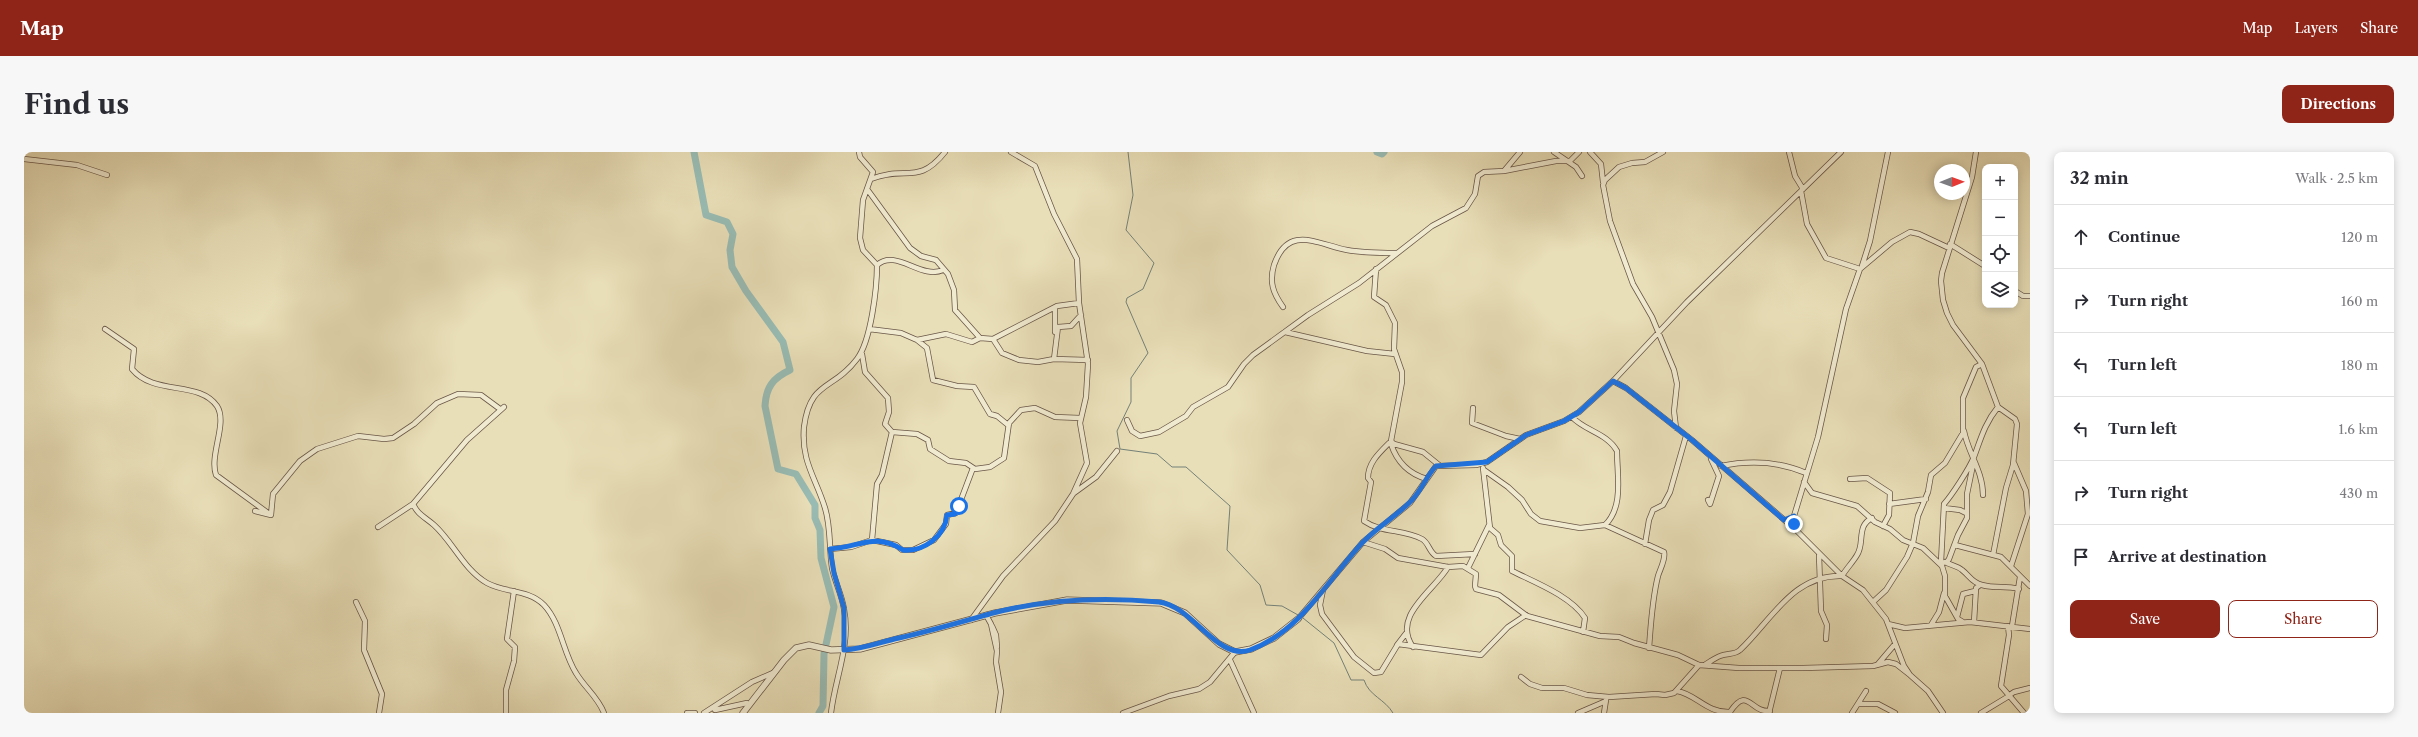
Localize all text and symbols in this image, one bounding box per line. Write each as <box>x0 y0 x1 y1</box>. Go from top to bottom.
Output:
text: Map <box>20 17 64 40</box>
text: Map <box>2242 19 2272 37</box>
text: Layers <box>2294 19 2338 37</box>
text: Share <box>2360 19 2398 37</box>
button: Directions <box>2282 85 2394 123</box>
text: Find us <box>24 87 129 121</box>
north arrow <box>1934 164 1970 200</box>
map controls <box>1982 164 2018 308</box>
button: + <box>1982 164 2018 200</box>
text: 32 min <box>2070 168 2129 188</box>
text: Walk · 2.5 km <box>2295 170 2378 186</box>
button: − <box>1982 200 2018 236</box>
icon: ahead <box>2070 226 2092 248</box>
text: Continue <box>2108 227 2180 246</box>
text: 120 m <box>2341 229 2378 245</box>
button: locate <box>1982 236 2018 272</box>
button: layers <box>1982 272 2018 308</box>
icon: right <box>2070 290 2092 312</box>
text: Turn right <box>2108 291 2188 310</box>
text: 160 m <box>2341 293 2378 309</box>
icon: left <box>2070 354 2092 376</box>
text: Turn left <box>2108 355 2177 374</box>
text: 180 m <box>2341 357 2378 373</box>
icon: left <box>2070 418 2092 440</box>
text: Turn left <box>2108 419 2177 438</box>
text: 1.6 km <box>2338 421 2378 437</box>
icon: right <box>2070 482 2092 504</box>
text: Turn right <box>2108 483 2188 502</box>
text: 430 m <box>2340 485 2378 501</box>
route start <box>950 497 968 515</box>
route end <box>1785 515 1803 533</box>
icon: arrive <box>2070 546 2092 568</box>
text: Arrive at destination <box>2108 547 2267 566</box>
button: Save <box>2070 600 2220 638</box>
button: Share <box>2228 600 2378 638</box>

